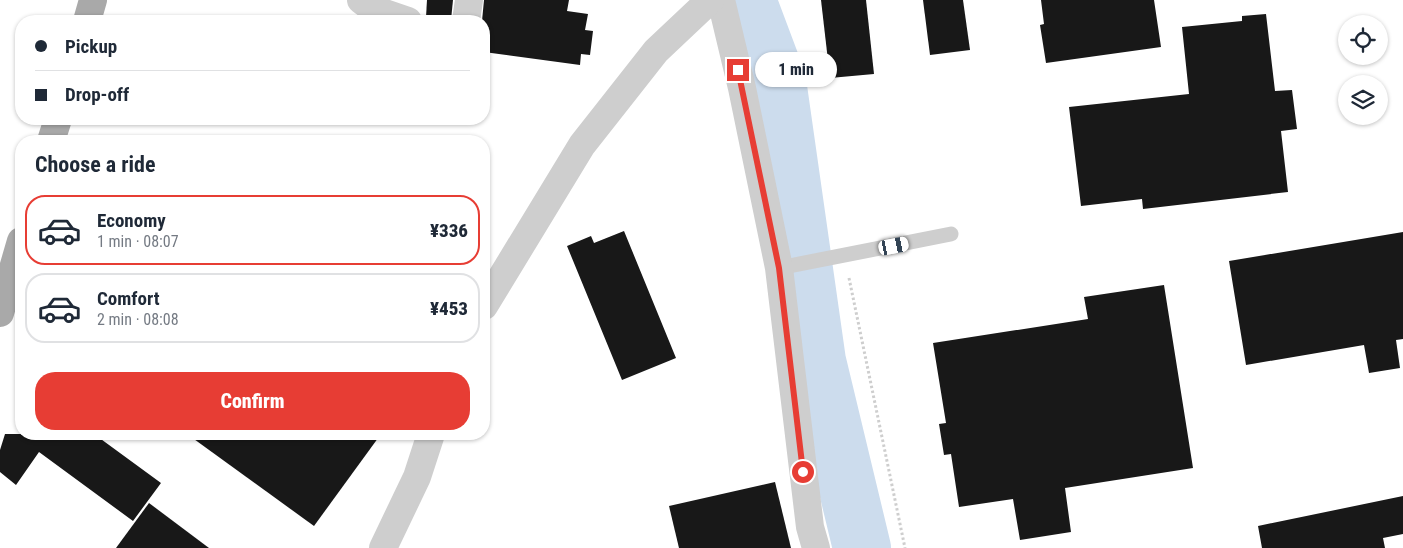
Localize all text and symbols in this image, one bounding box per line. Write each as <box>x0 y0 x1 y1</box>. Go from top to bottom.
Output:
map controls <box>1338 15 1388 125</box>
button: locate <box>1338 15 1388 65</box>
text: Pickup <box>65 35 117 58</box>
callout: 1 min <box>756 52 838 88</box>
route end <box>727 59 749 81</box>
text: 1 min <box>778 60 814 79</box>
button: layers <box>1338 75 1388 125</box>
text: Drop-off <box>65 83 129 106</box>
text: Choose a ride <box>35 152 156 177</box>
icon: car <box>37 208 82 253</box>
text: Economy <box>97 209 166 232</box>
text: ¥336 <box>430 219 468 242</box>
text: 1 min · 08:07 <box>97 232 179 251</box>
car <box>877 236 910 256</box>
icon: car <box>37 286 82 331</box>
text: Comfort <box>97 287 160 310</box>
text: ¥453 <box>430 297 468 320</box>
text: 2 min · 08:08 <box>97 310 179 329</box>
button: Confirm <box>35 372 470 430</box>
route start <box>792 461 814 483</box>

